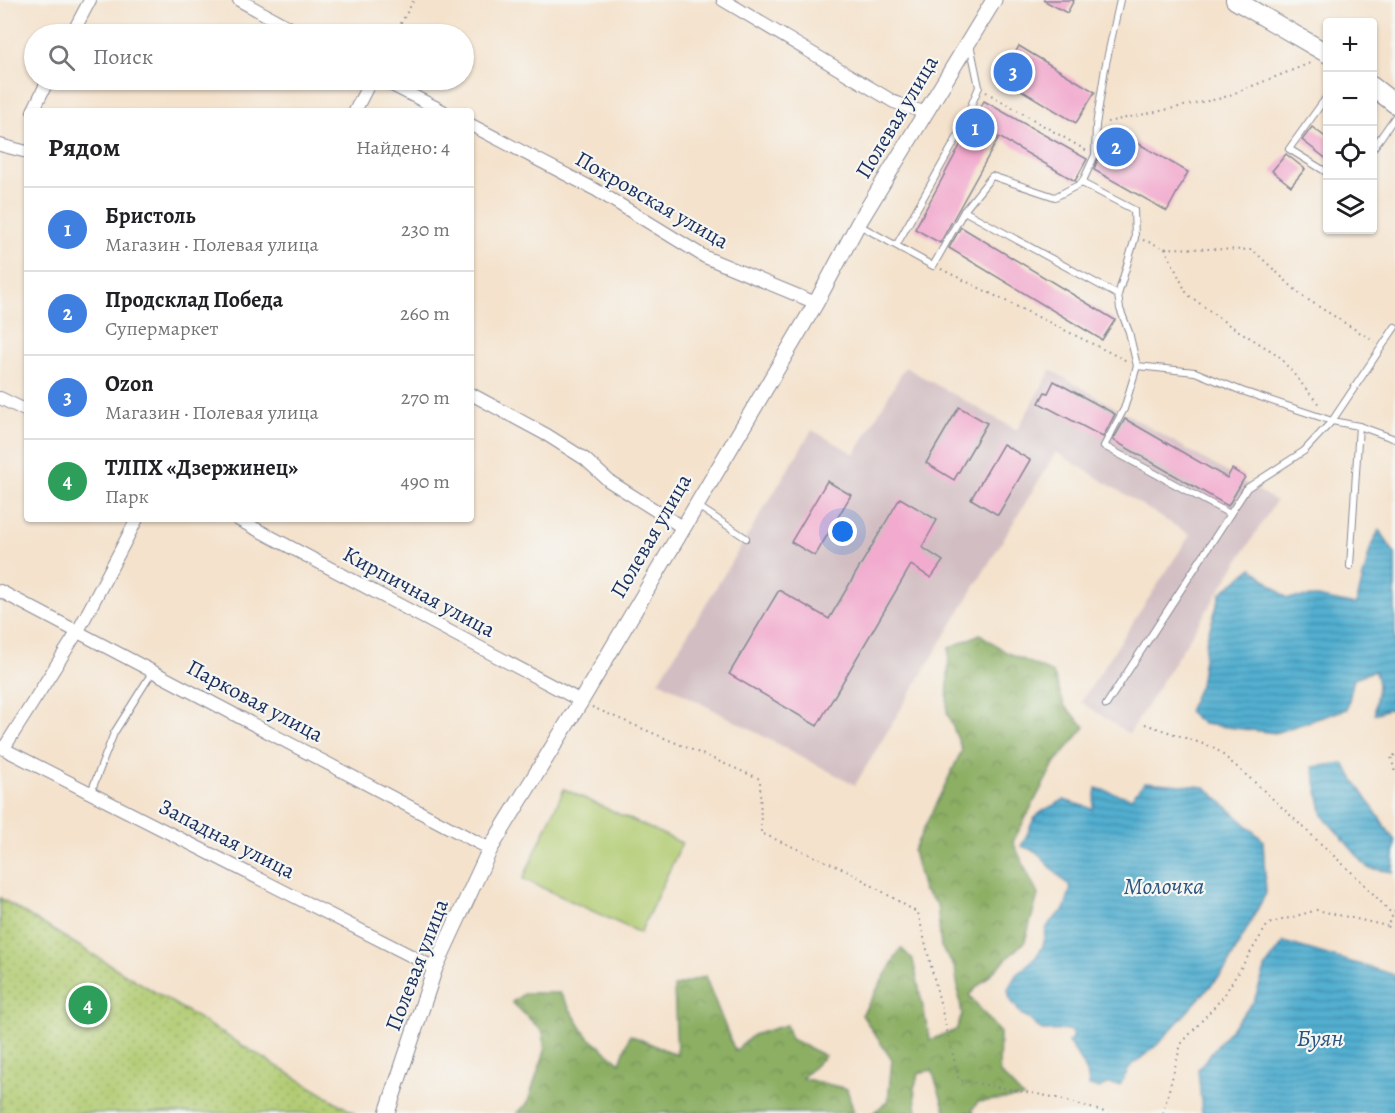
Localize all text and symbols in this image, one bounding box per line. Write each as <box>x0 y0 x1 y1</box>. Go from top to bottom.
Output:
map controls <box>1323 18 1377 234</box>
button: + <box>1323 18 1377 72</box>
search box <box>24 24 474 90</box>
icon: search <box>45 41 78 74</box>
text: Поиск <box>93 42 153 72</box>
street label: Полевая улица <box>848 49 946 184</box>
pin: 3 <box>994 50 1032 94</box>
button: − <box>1323 72 1377 126</box>
pin: 1 <box>956 106 994 150</box>
pin: 2 <box>1096 124 1136 170</box>
button: locate <box>1323 126 1377 180</box>
text: Рядом <box>48 130 120 165</box>
text: Найдено: 4 <box>356 134 450 161</box>
street label: Покровская улица <box>570 144 735 257</box>
button: layers <box>1323 180 1377 234</box>
text: Бристоль <box>105 201 196 231</box>
text: 1 <box>64 216 71 243</box>
text: 230 m <box>401 216 450 243</box>
text: Магазин · Полевая улица <box>105 231 319 258</box>
text: Продсклад Победа <box>105 285 283 315</box>
text: 2 <box>63 300 72 327</box>
text: 260 m <box>400 300 450 327</box>
text: Супермаркет <box>105 315 219 342</box>
text: Ozon <box>105 369 154 399</box>
text: 3 <box>63 384 72 411</box>
text: 270 m <box>401 384 450 411</box>
text: Магазин · Полевая улица <box>105 399 319 426</box>
text: ТЛПХ «Дзержинец» <box>105 453 298 483</box>
text: 4 <box>63 468 72 495</box>
text: 490 m <box>401 468 450 495</box>
street label: Полевая улица <box>603 468 699 604</box>
text: Парк <box>105 483 149 510</box>
your location <box>828 517 857 546</box>
street label: Кирпичная улица <box>338 539 501 645</box>
street label: Парковая улица <box>181 652 329 750</box>
street label: Западная улица <box>154 792 301 887</box>
water label: Молочка <box>1123 870 1205 902</box>
street label: Полевая улица <box>378 894 456 1035</box>
pin: 4 <box>68 982 107 1028</box>
water label: Буян <box>1296 1022 1344 1054</box>

